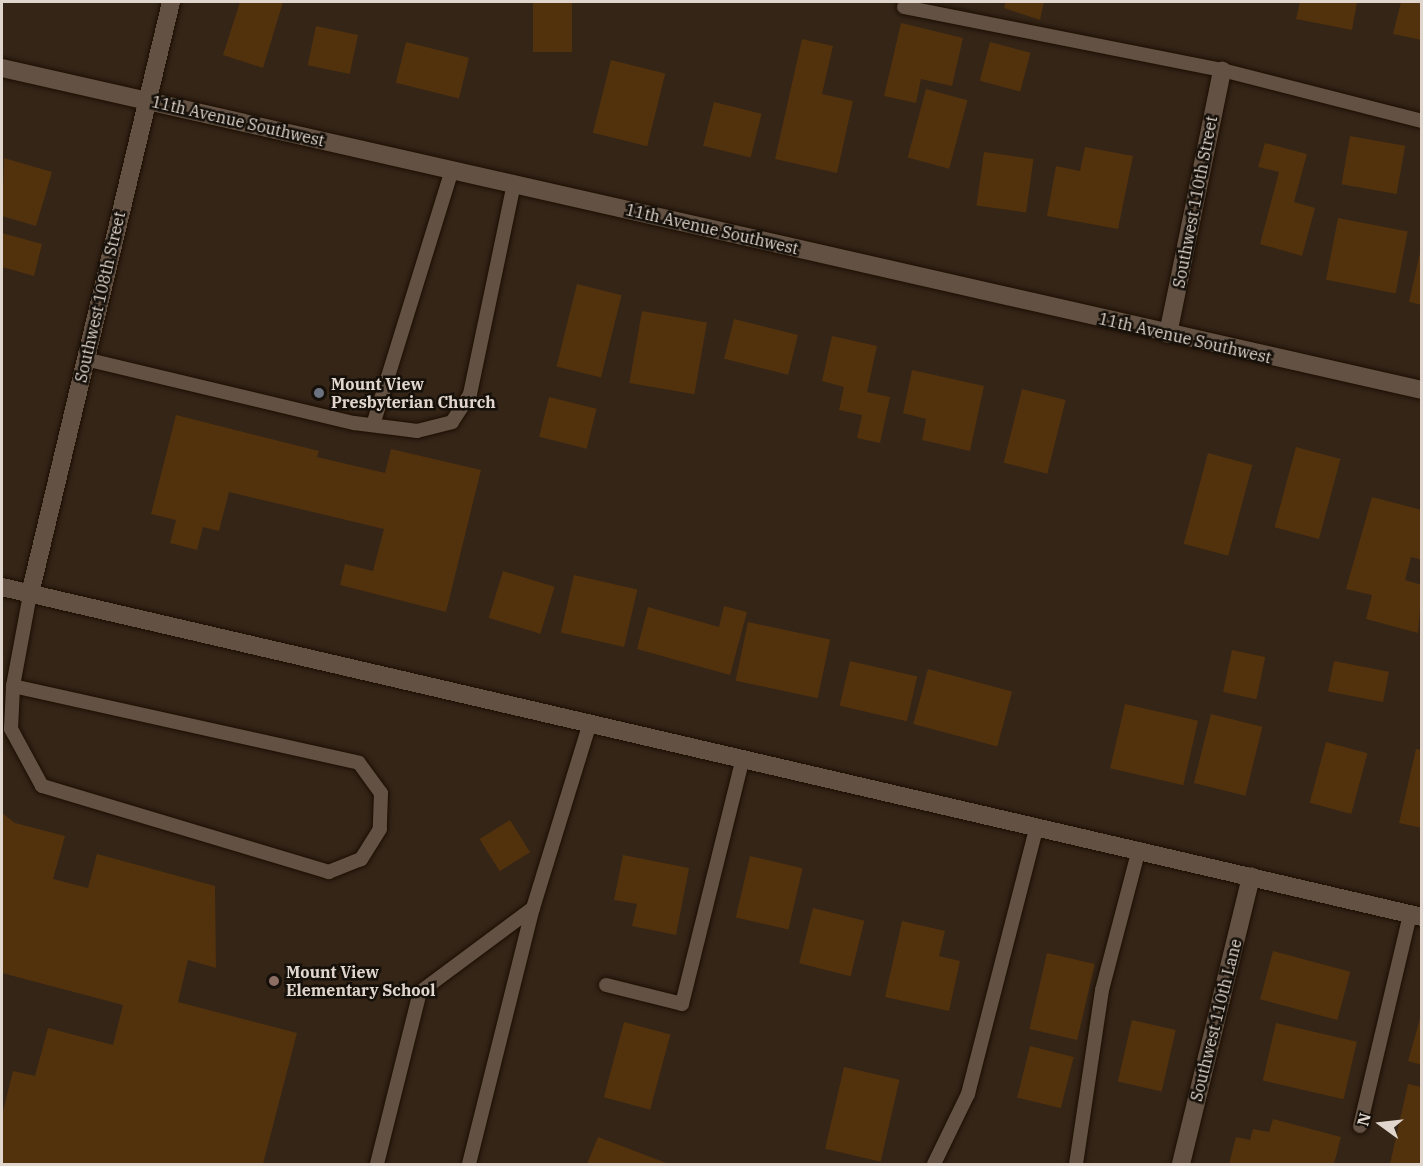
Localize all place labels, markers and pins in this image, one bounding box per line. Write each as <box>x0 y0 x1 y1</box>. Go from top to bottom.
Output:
place label: Mount View Presbyterian Church <box>331 374 496 412</box>
marker: Mount View Presbyterian Church <box>312 386 326 400</box>
place label: Mount View Elementary School <box>286 962 435 1000</box>
marker: Mount View Elementary School <box>267 974 281 988</box>

